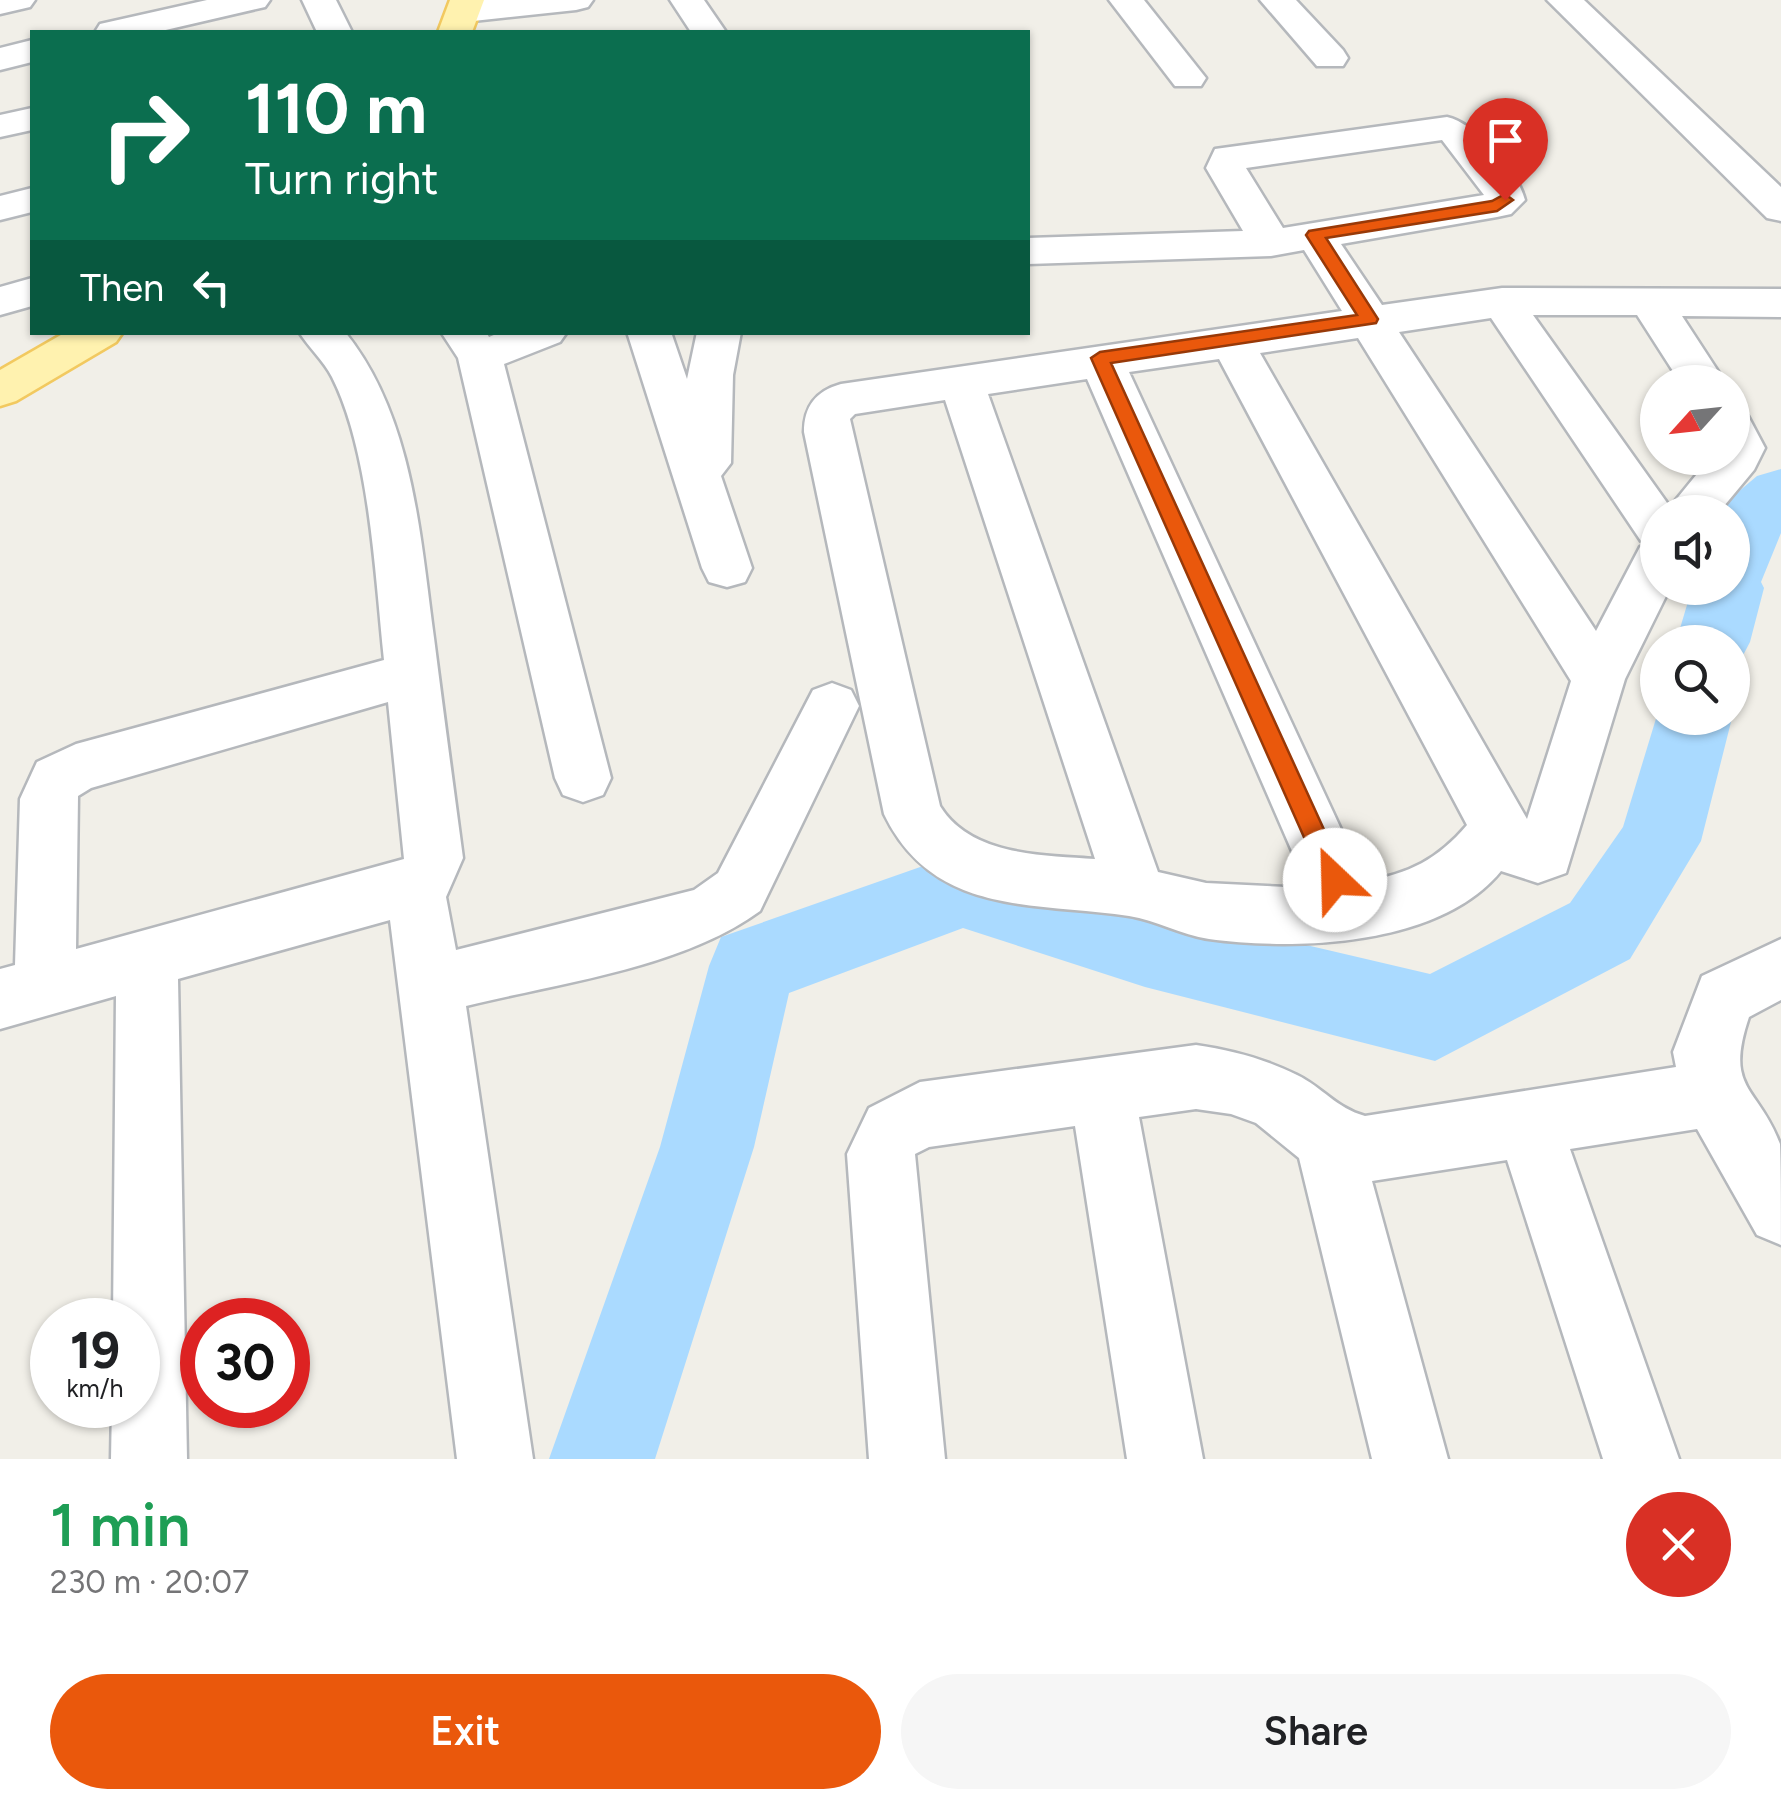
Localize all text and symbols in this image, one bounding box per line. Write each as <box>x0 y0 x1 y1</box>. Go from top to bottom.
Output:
text: 110 m <box>245 66 427 151</box>
icon: right <box>80 70 210 200</box>
pin <box>1463 98 1548 201</box>
icon: arrive <box>1478 113 1533 168</box>
text: Turn right <box>245 151 438 205</box>
icon: left <box>184 260 239 315</box>
text: Then <box>80 265 164 311</box>
north arrow <box>1640 365 1750 475</box>
map controls <box>1640 365 1750 735</box>
button: sound <box>1640 495 1750 605</box>
button: search <box>1640 625 1750 735</box>
position arrow <box>1283 828 1387 932</box>
speed limit sign: 30 <box>180 1298 310 1428</box>
text: 19 <box>70 1320 120 1381</box>
text: km/h <box>66 1373 124 1403</box>
text: 1 min <box>50 1489 190 1561</box>
button: close <box>1626 1492 1731 1597</box>
text: 230 m · 20:07 <box>50 1563 249 1601</box>
button: Exit <box>50 1674 881 1789</box>
button: Share <box>901 1674 1731 1789</box>

